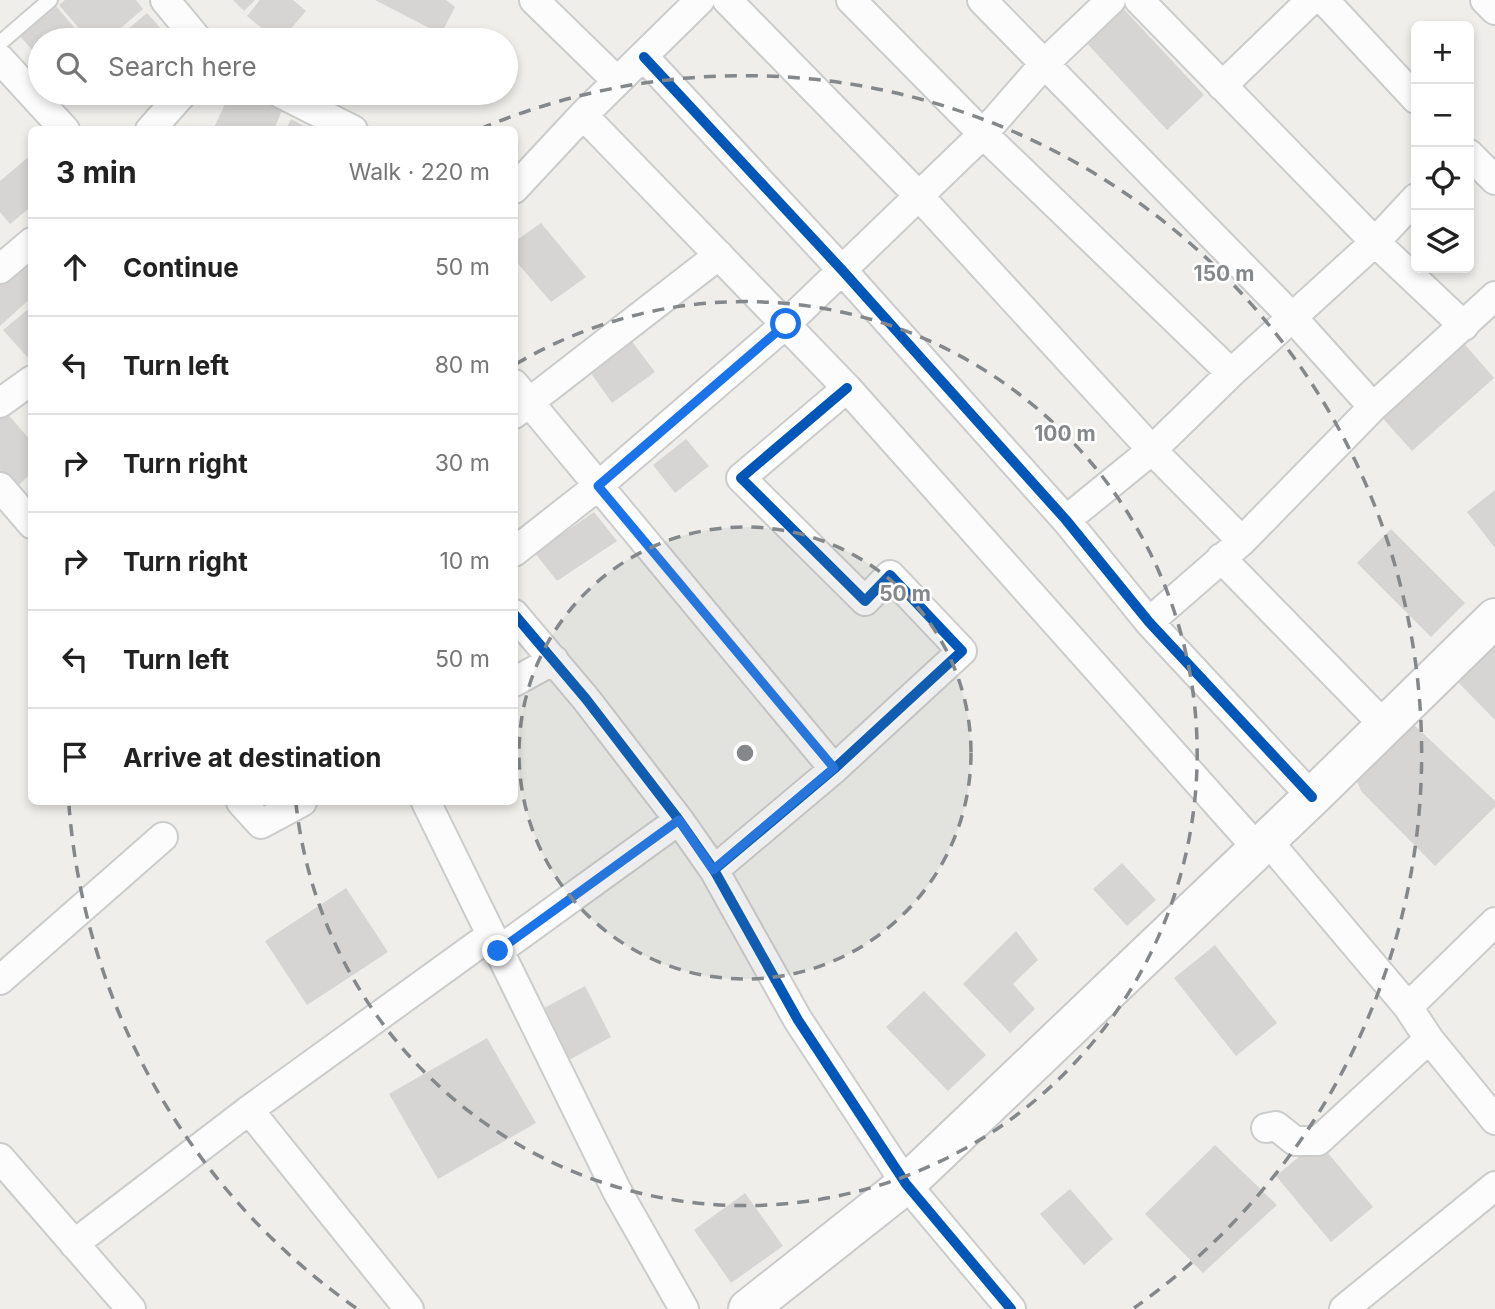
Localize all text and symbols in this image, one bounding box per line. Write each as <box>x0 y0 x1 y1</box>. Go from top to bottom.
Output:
map controls <box>1411 21 1474 273</box>
button: + <box>1411 21 1474 84</box>
search box <box>28 28 518 105</box>
icon: search <box>52 48 90 86</box>
text: Search here <box>108 51 257 82</box>
button: − <box>1411 84 1474 147</box>
button: locate <box>1411 147 1474 210</box>
text: 3 min <box>56 154 137 190</box>
text: Walk · 220 m <box>349 158 490 186</box>
button: layers <box>1411 210 1474 273</box>
icon: ahead <box>56 248 94 286</box>
text: Continue <box>123 252 239 283</box>
text: 50 m <box>435 253 490 281</box>
text: 150 m <box>1194 261 1254 286</box>
route start <box>770 308 801 339</box>
icon: left <box>56 346 94 384</box>
text: Turn left <box>123 350 229 381</box>
text: 80 m <box>435 351 490 379</box>
text: 100 m <box>1034 421 1096 446</box>
icon: right <box>56 444 94 482</box>
text: Turn right <box>123 448 248 479</box>
text: 30 m <box>435 449 490 477</box>
icon: right <box>56 542 94 580</box>
text: Turn right <box>123 546 248 577</box>
text: 10 m <box>440 547 490 575</box>
text: 50 m <box>879 581 931 606</box>
icon: left <box>56 640 94 678</box>
text: Turn left <box>123 644 229 675</box>
text: 50 m <box>435 645 490 673</box>
icon: arrive <box>56 738 94 776</box>
centre of rings <box>733 741 757 765</box>
text: Arrive at destination <box>123 742 382 773</box>
route end <box>482 935 513 966</box>

